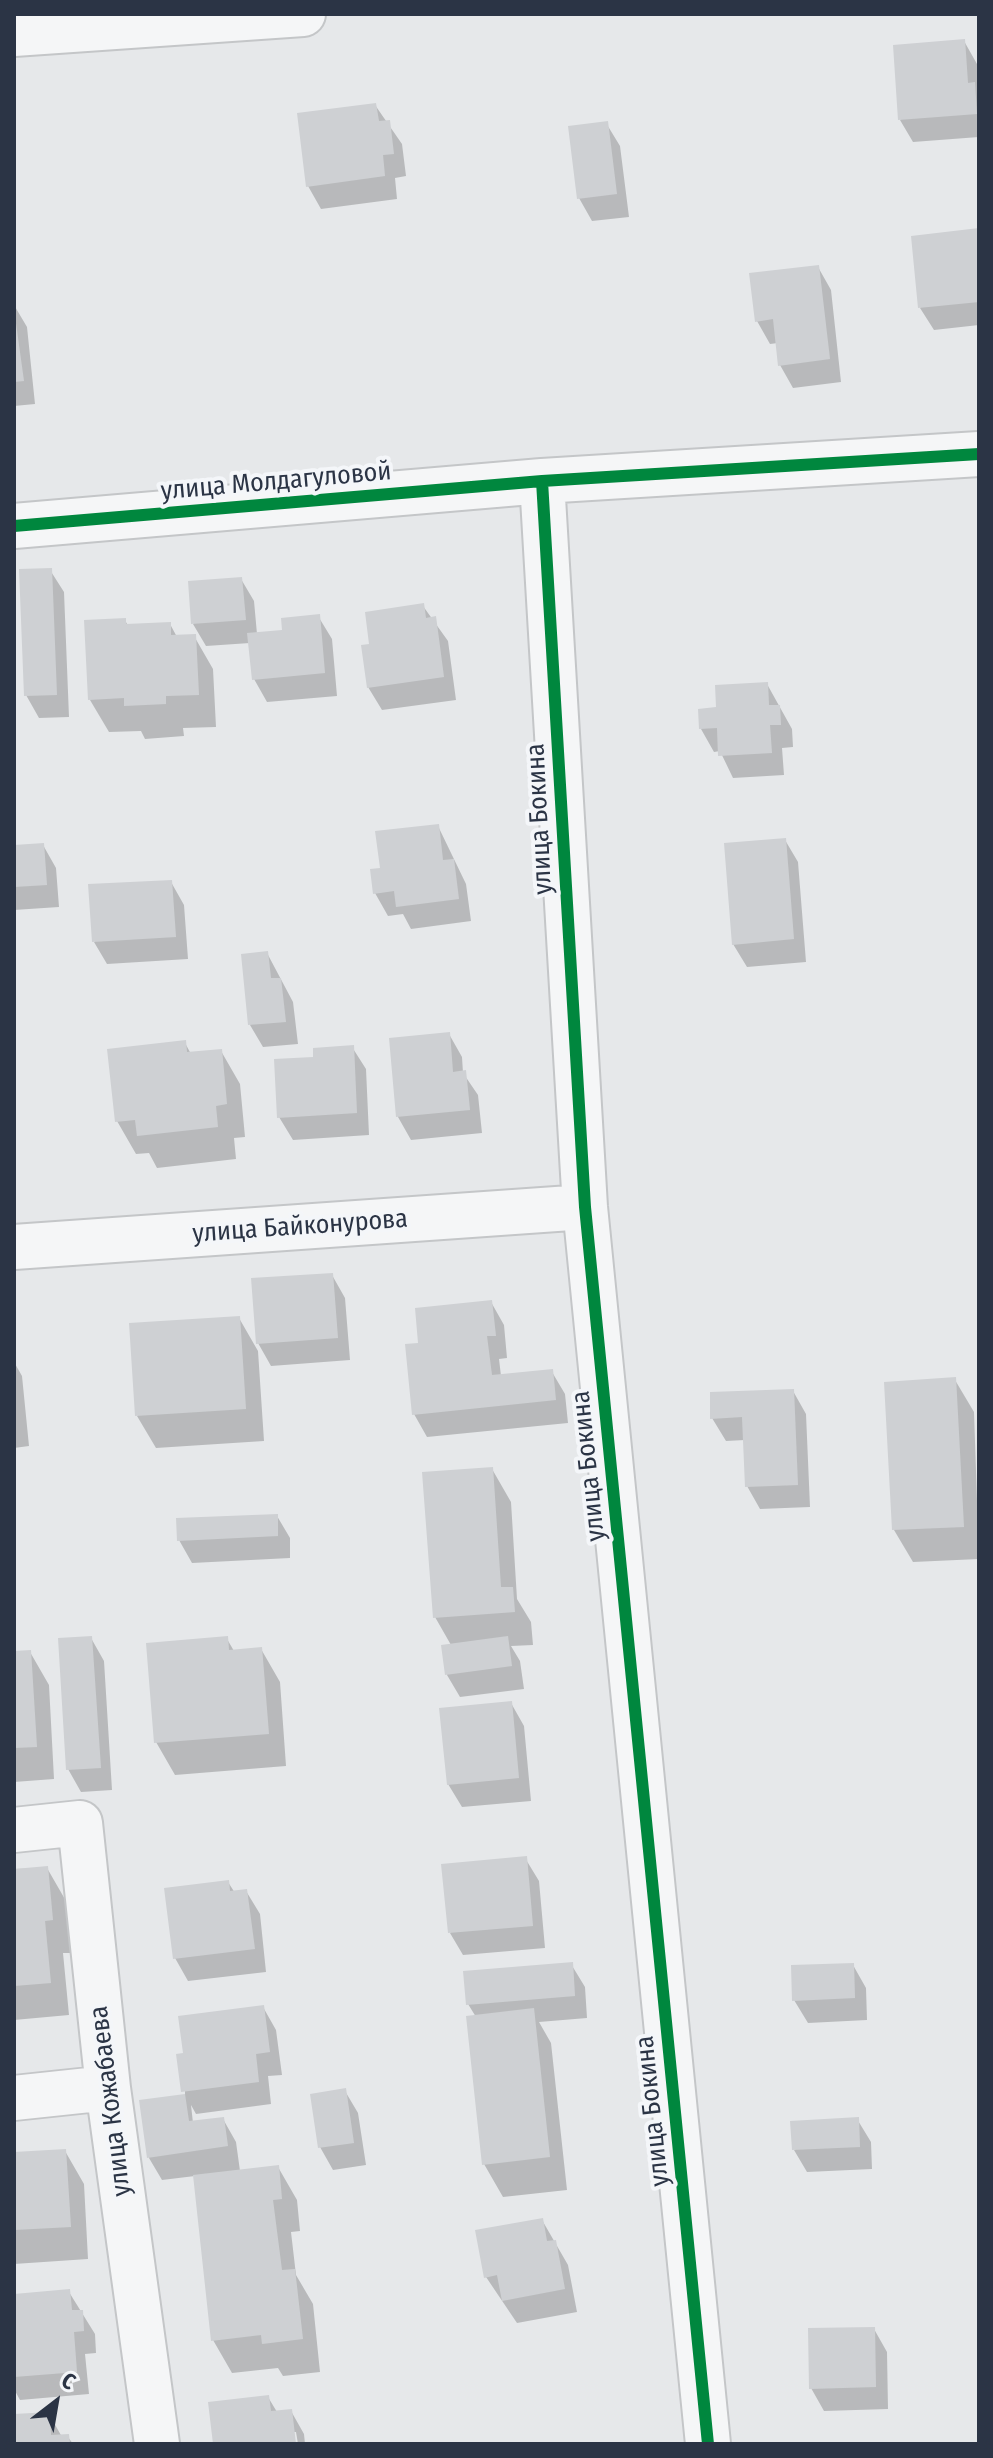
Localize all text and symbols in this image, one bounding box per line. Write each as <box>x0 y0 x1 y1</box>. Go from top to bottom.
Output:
street label: улица Молдагуловой <box>159 456 393 508</box>
street label: улица Бокина <box>520 743 560 895</box>
street label: улица Байконурова <box>191 1204 409 1250</box>
street label: улица Бокина <box>566 1389 612 1543</box>
street label: улица Кожабаева <box>84 2004 138 2198</box>
street label: улица Бокина <box>630 2034 676 2188</box>
north arrow <box>16 2362 96 2442</box>
text: С <box>57 2366 81 2396</box>

